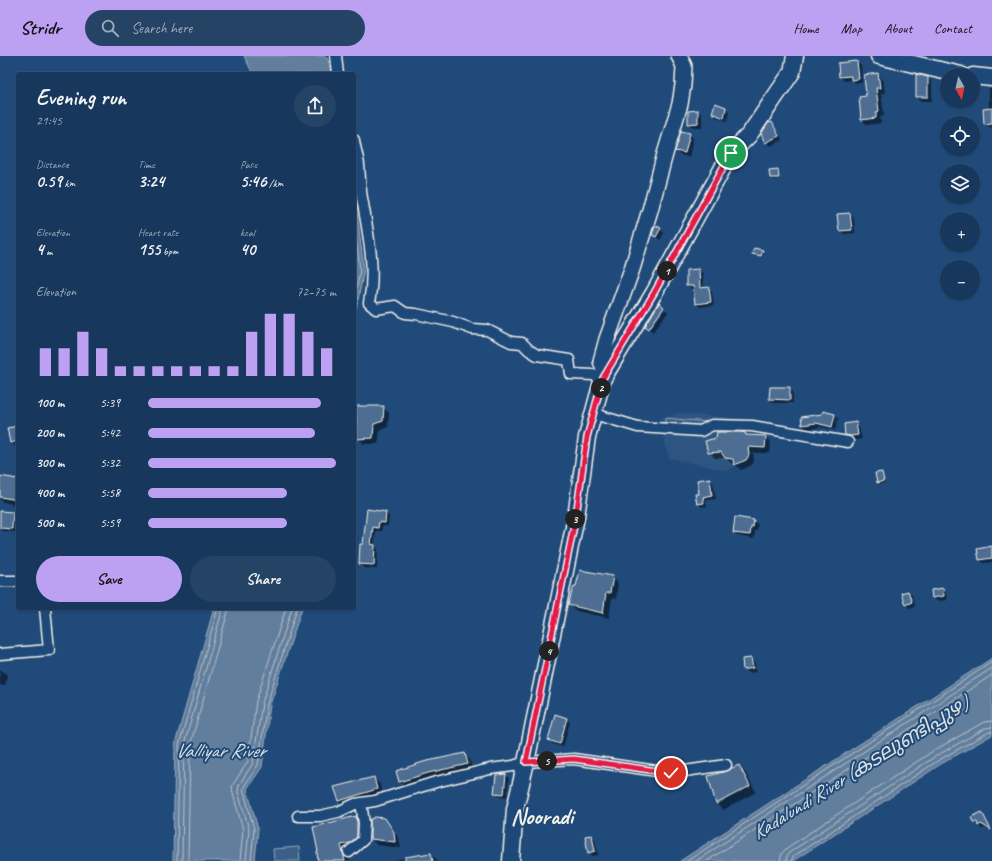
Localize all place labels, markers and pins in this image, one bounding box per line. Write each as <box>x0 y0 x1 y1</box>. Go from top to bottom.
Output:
pin <box>714 136 748 170</box>
pin: 1 <box>657 261 677 281</box>
pin: 2 <box>591 378 611 398</box>
pin: 3 <box>565 509 585 529</box>
pin: 4 <box>539 641 559 661</box>
pin: 5 <box>537 751 557 771</box>
pin <box>654 756 688 790</box>

